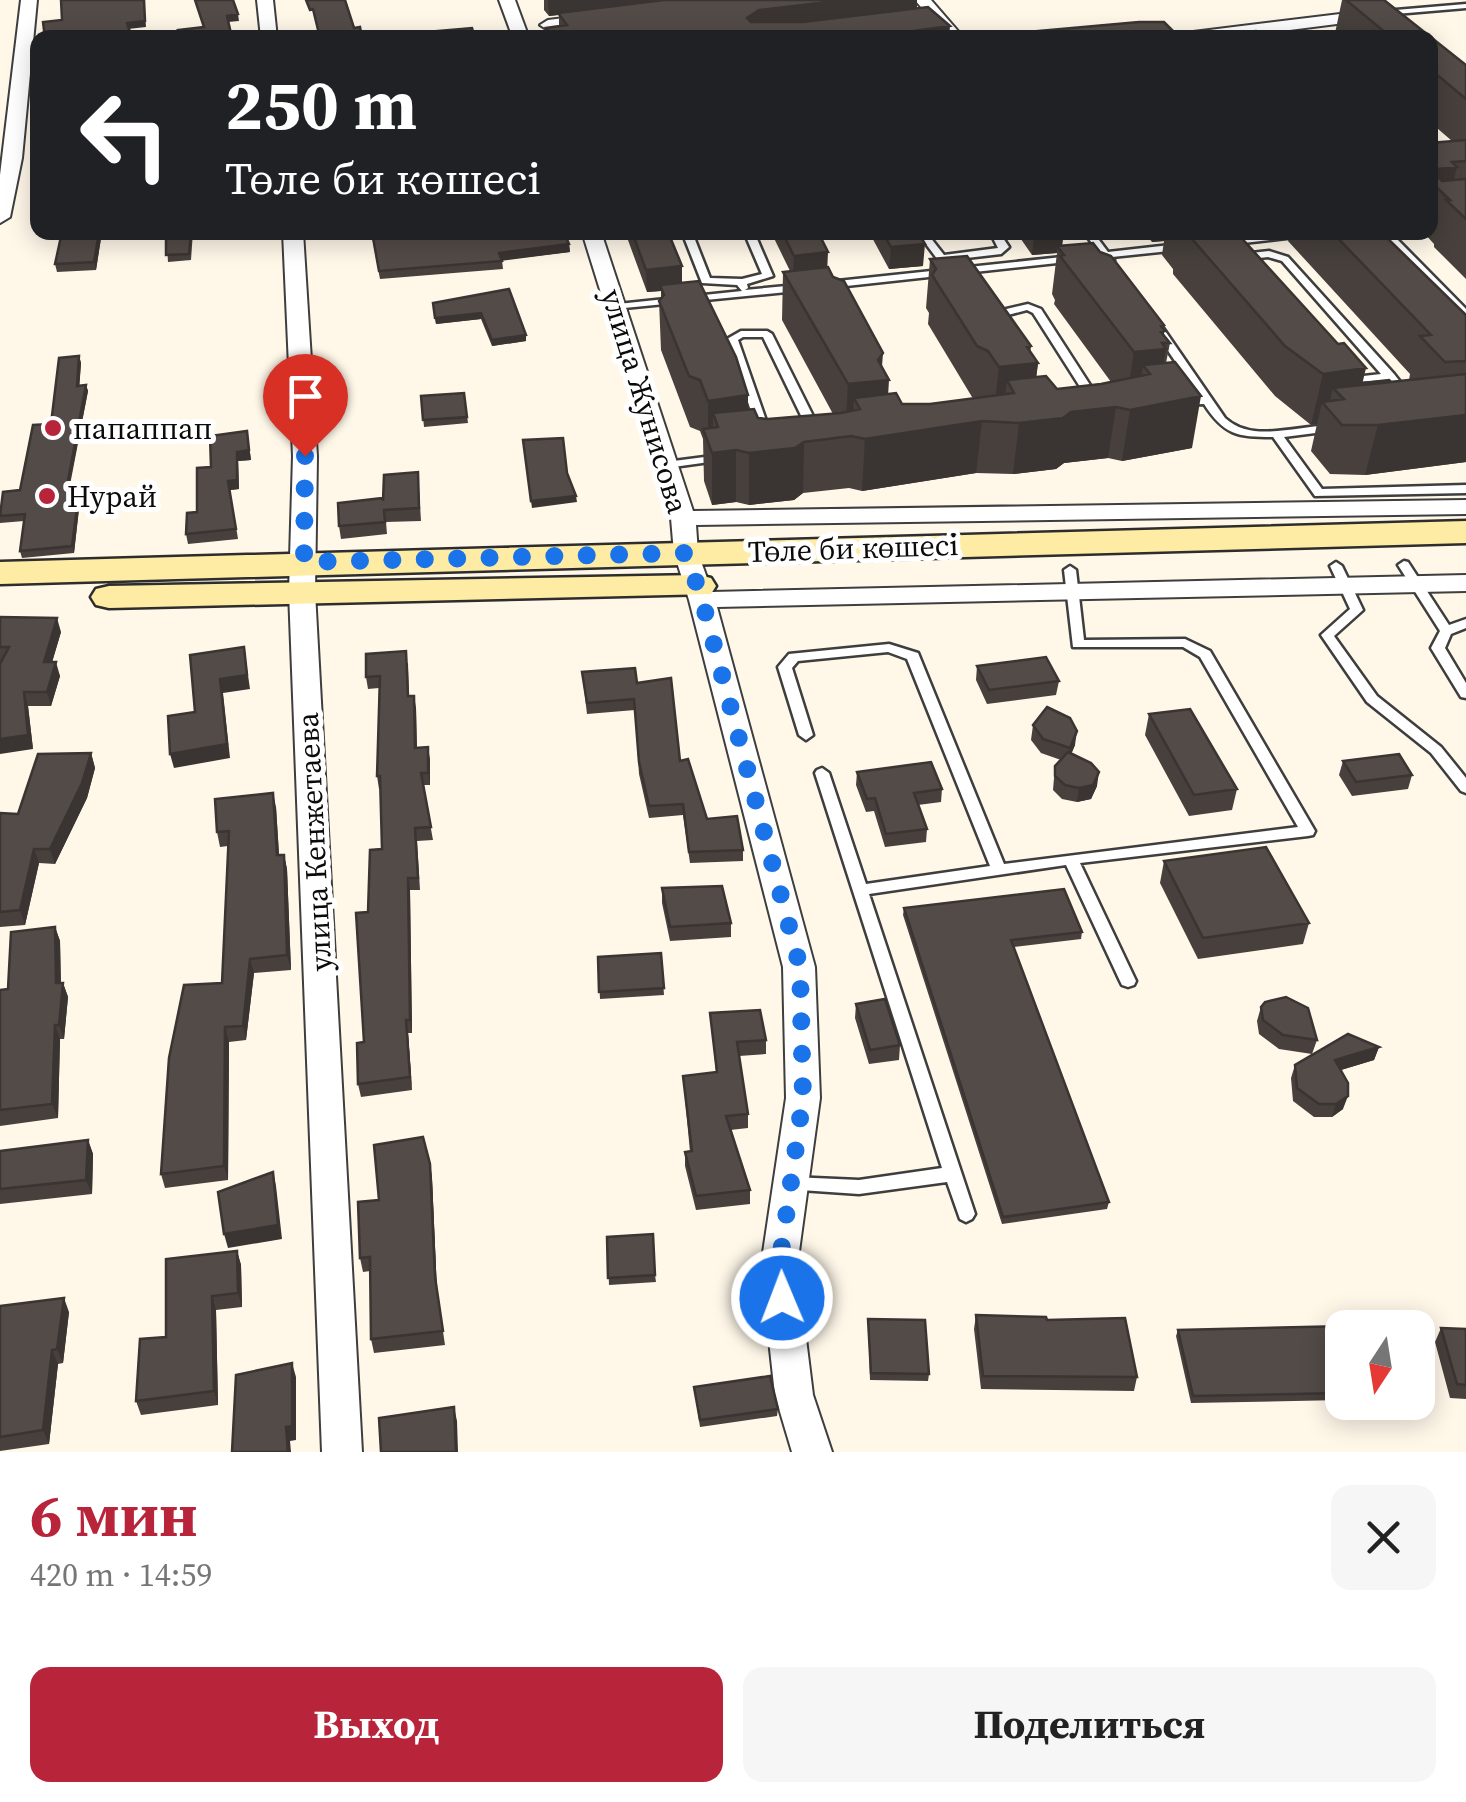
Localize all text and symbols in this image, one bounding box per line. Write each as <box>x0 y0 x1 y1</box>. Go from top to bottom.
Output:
text: 250 m <box>225 56 417 152</box>
icon: left <box>60 70 190 200</box>
text: Төле би көшесі <box>225 147 541 209</box>
street label: улица Жунисова <box>591 284 699 519</box>
pin <box>263 354 348 457</box>
icon: arrive <box>278 369 333 424</box>
place label: папаппап <box>73 408 212 449</box>
marker: папаппап <box>42 417 64 439</box>
place label: Нурай <box>67 476 157 517</box>
marker: Нурай <box>36 485 58 507</box>
street label: Төле би көшесі <box>747 524 959 572</box>
street label: улица Кенжетаева <box>287 711 341 972</box>
position arrow <box>730 1246 834 1350</box>
north arrow <box>1325 1310 1435 1420</box>
map controls <box>1325 1310 1435 1420</box>
text: 6 мин <box>30 1474 198 1556</box>
button: close <box>1331 1485 1436 1590</box>
text: 420 m · 14:59 <box>30 1553 212 1597</box>
button: Выход <box>30 1667 723 1782</box>
button: Поделиться <box>743 1667 1436 1782</box>

